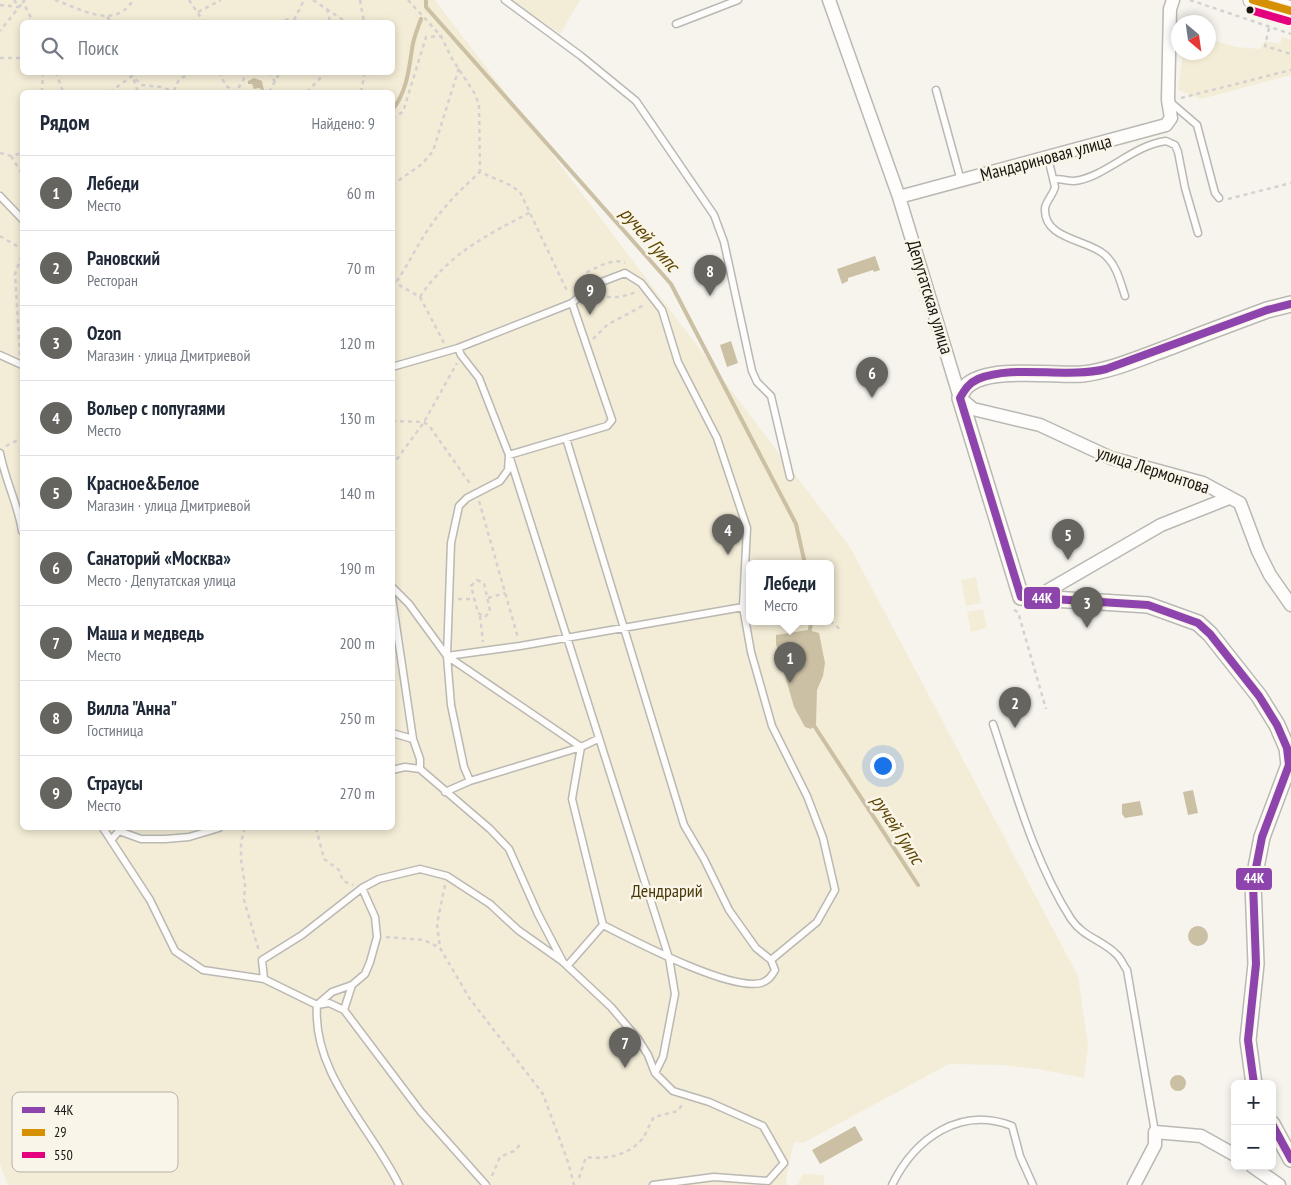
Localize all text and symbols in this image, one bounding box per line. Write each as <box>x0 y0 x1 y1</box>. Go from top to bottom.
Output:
unlabelled marker <box>1245 5 1255 15</box>
north arrow <box>1171 15 1216 60</box>
search box <box>20 20 395 75</box>
icon: search <box>38 34 66 62</box>
text: Поиск <box>78 36 119 60</box>
text: Рядом <box>40 109 90 136</box>
text: Найдено: 9 <box>312 113 375 133</box>
street label: Мандариновая улица <box>978 129 1114 186</box>
text: Лебеди <box>87 171 139 195</box>
text: 1 <box>52 183 60 203</box>
text: 60 m <box>347 183 375 203</box>
text: Место <box>87 195 121 215</box>
water label: ручей Гуипс <box>615 202 686 278</box>
street label: Депутатская улица <box>902 237 959 357</box>
text: Рановский <box>87 246 160 270</box>
pin: 8 <box>694 255 726 296</box>
text: 2 <box>52 258 60 278</box>
text: 70 m <box>347 258 375 278</box>
text: Ресторан <box>87 270 138 290</box>
pin: 9 <box>574 274 606 315</box>
text: Ozon <box>87 321 121 345</box>
text: 3 <box>52 333 60 353</box>
text: 120 m <box>340 333 375 353</box>
text: Магазин · улица Дмитриевой <box>87 345 250 365</box>
pin: 6 <box>856 357 888 398</box>
text: Вольер с попугаями <box>87 396 225 420</box>
text: 4 <box>52 408 60 428</box>
text: 130 m <box>340 408 375 428</box>
text: Место <box>87 420 121 440</box>
street label: улица Лермонтова <box>1094 440 1213 499</box>
text: Красное&Белое <box>87 471 200 495</box>
text: 5 <box>52 483 60 503</box>
text: 140 m <box>340 483 375 503</box>
text: Магазин · улица Дмитриевой <box>87 495 250 515</box>
pin: 4 <box>712 514 744 555</box>
pin: 5 <box>1052 519 1084 560</box>
text: Санаторий «Москва» <box>87 546 231 570</box>
text: 6 <box>52 558 60 578</box>
text: 190 m <box>340 558 375 578</box>
popup <box>746 560 834 625</box>
text: Место · Депутатская улица <box>87 570 236 590</box>
text: Лебеди <box>764 571 816 595</box>
line badge: 44К <box>1023 586 1061 610</box>
pin: 3 <box>1071 587 1103 628</box>
text: 44К <box>1032 589 1053 607</box>
text: Место <box>764 595 798 615</box>
text: Маша и медведь <box>87 621 204 645</box>
text: 7 <box>52 633 60 653</box>
text: 200 m <box>340 633 375 653</box>
pin: 1 <box>774 642 806 683</box>
text: Место <box>87 645 121 665</box>
pin: 2 <box>999 687 1031 728</box>
text: Вилла "Анна" <box>87 696 177 720</box>
text: 8 <box>52 708 60 728</box>
text: 250 m <box>340 708 375 728</box>
text: Гостиница <box>87 720 143 740</box>
your location <box>870 753 896 779</box>
text: Страусы <box>87 771 143 795</box>
text: 9 <box>52 783 60 803</box>
text: 270 m <box>340 783 375 803</box>
water label: ручей Гуипс <box>867 790 931 870</box>
text: Место <box>87 795 121 815</box>
line badge: 44К <box>1235 867 1273 891</box>
text: 44К <box>1244 869 1265 887</box>
park label: Дендрарий <box>631 879 703 902</box>
pin: 7 <box>609 1027 641 1068</box>
map controls <box>1231 1080 1276 1170</box>
button: + <box>1231 1080 1276 1125</box>
legend <box>12 1092 178 1172</box>
text: 44К <box>54 1101 74 1119</box>
text: 29 <box>54 1123 67 1141</box>
button: − <box>1231 1125 1276 1170</box>
text: 550 <box>54 1146 73 1164</box>

